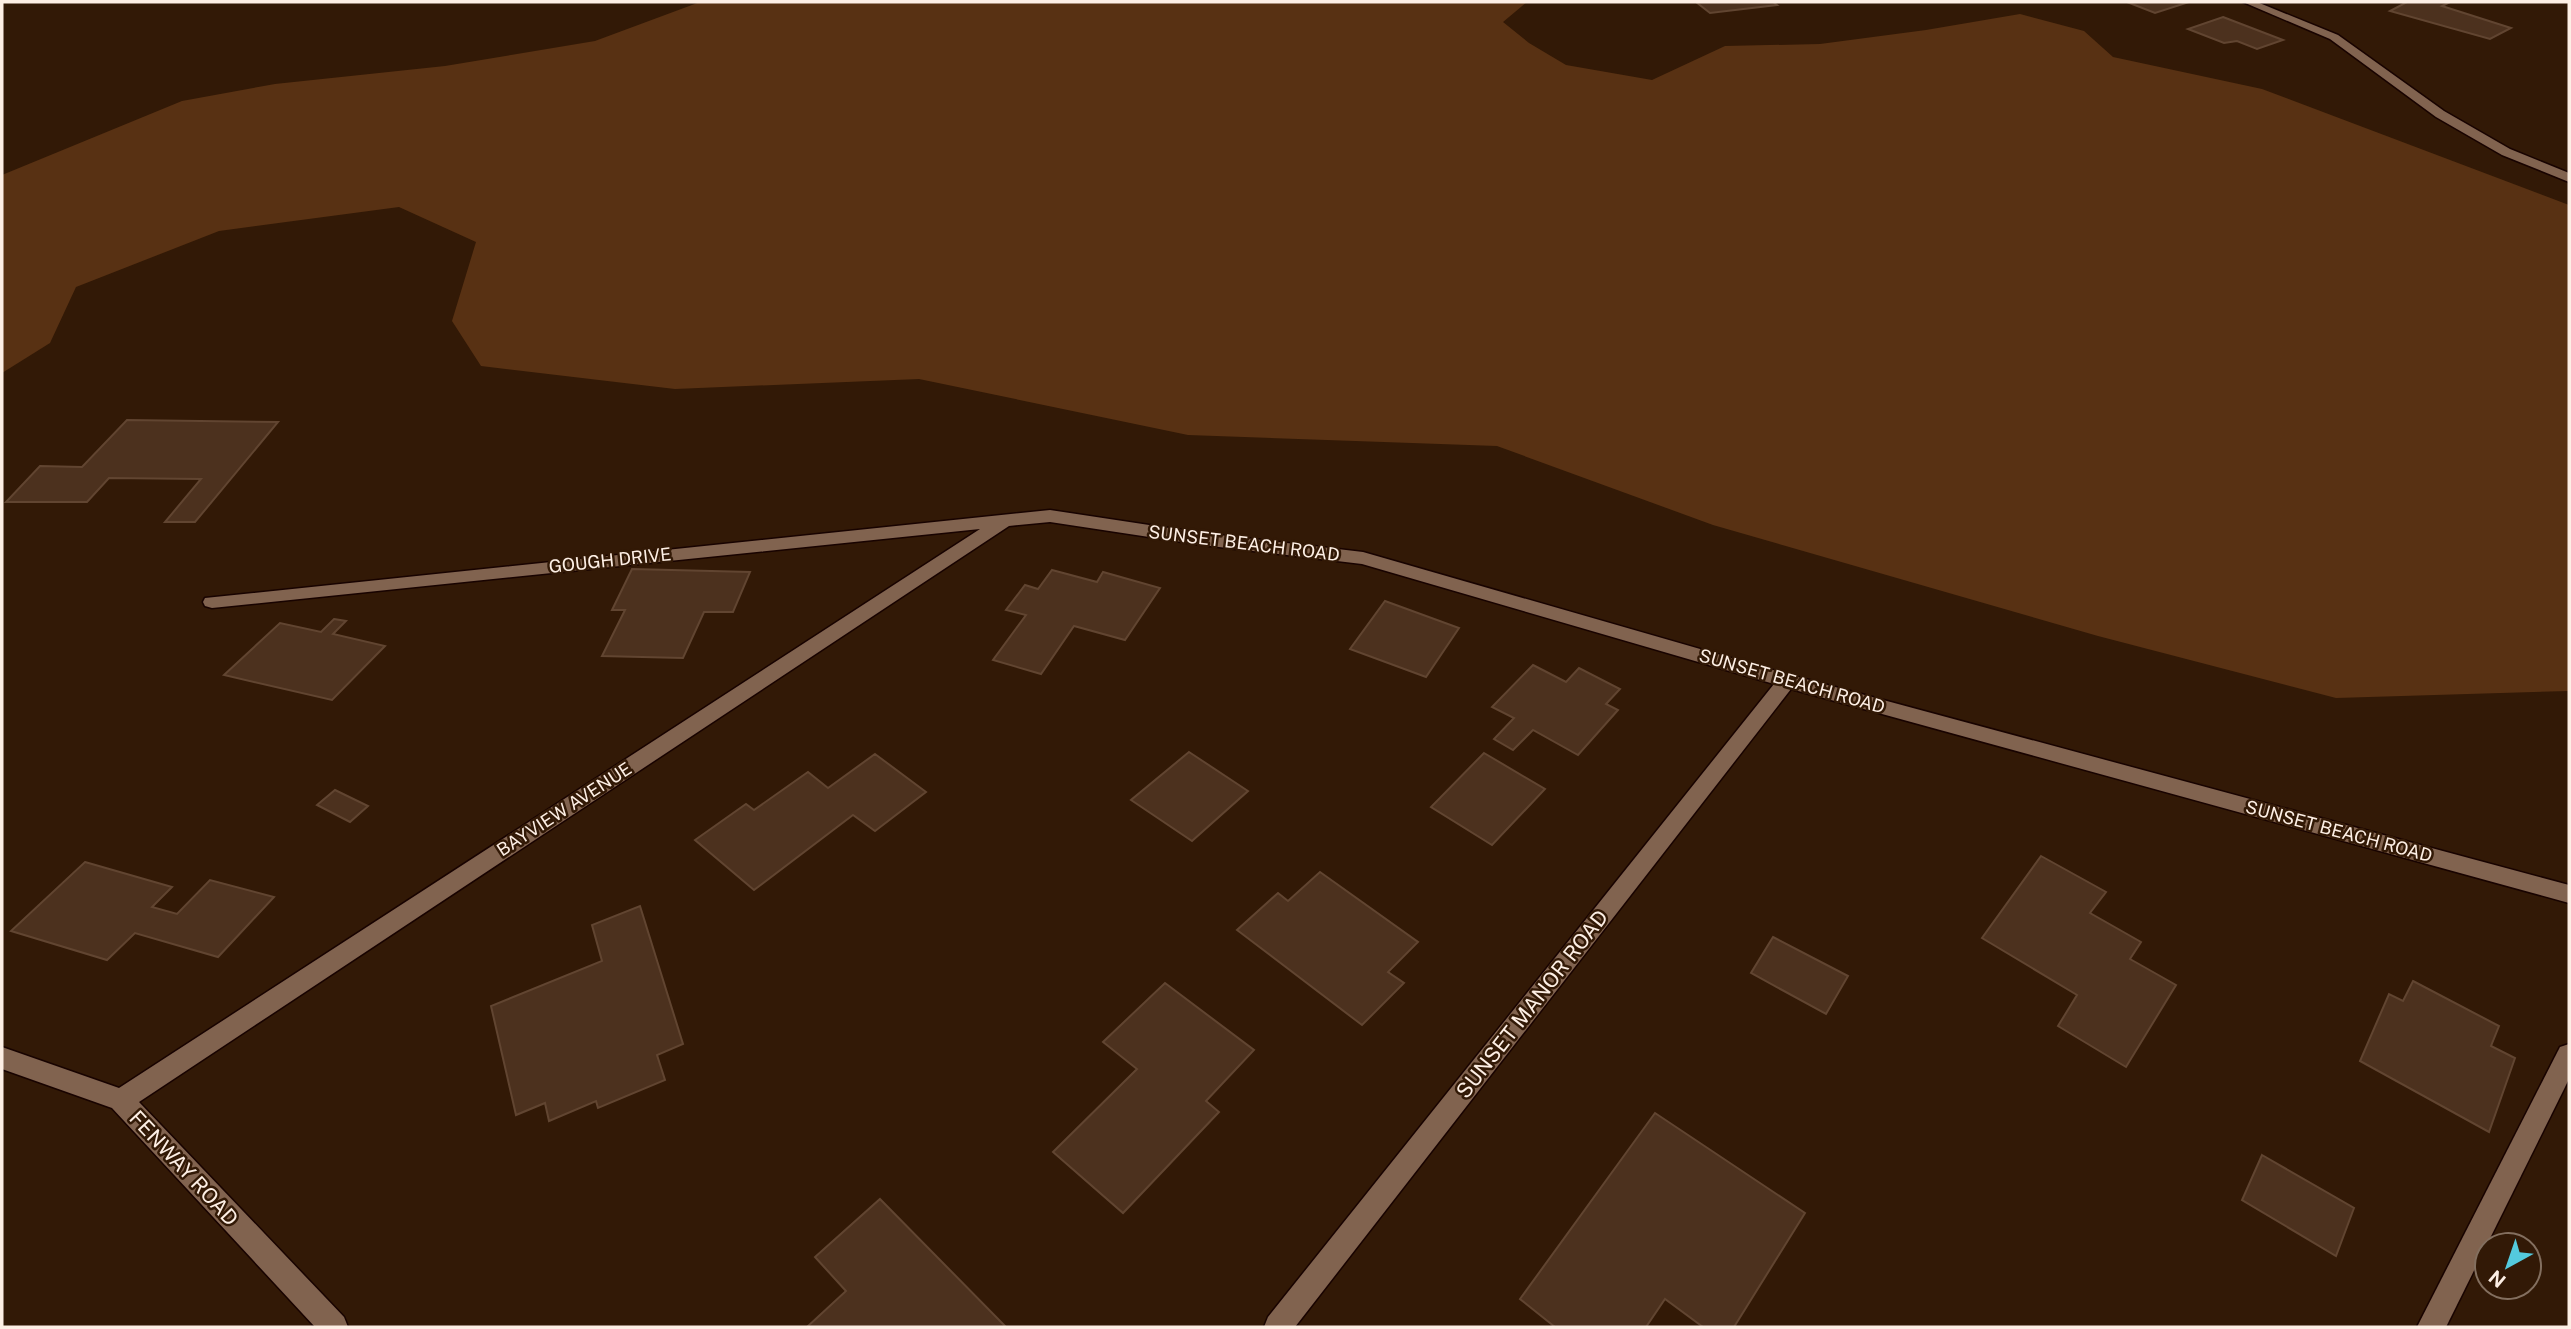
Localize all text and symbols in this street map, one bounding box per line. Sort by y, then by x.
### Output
street label: SUNSET BEACH ROAD [1147,521,1341,565]
street label: GOUGH DRIVE [548,543,672,577]
street label: SUNSET BEACH ROAD [1697,644,1887,718]
street label: BAYVIEW AVENUE [493,758,635,860]
street label: SUNSET BEACH ROAD [2243,796,2435,866]
street label: SUNSET MANOR ROAD [1451,905,1613,1103]
street label: FENWAY ROAD [124,1105,244,1231]
north arrow [2473,1231,2543,1301]
text: N [2484,1266,2510,1292]

